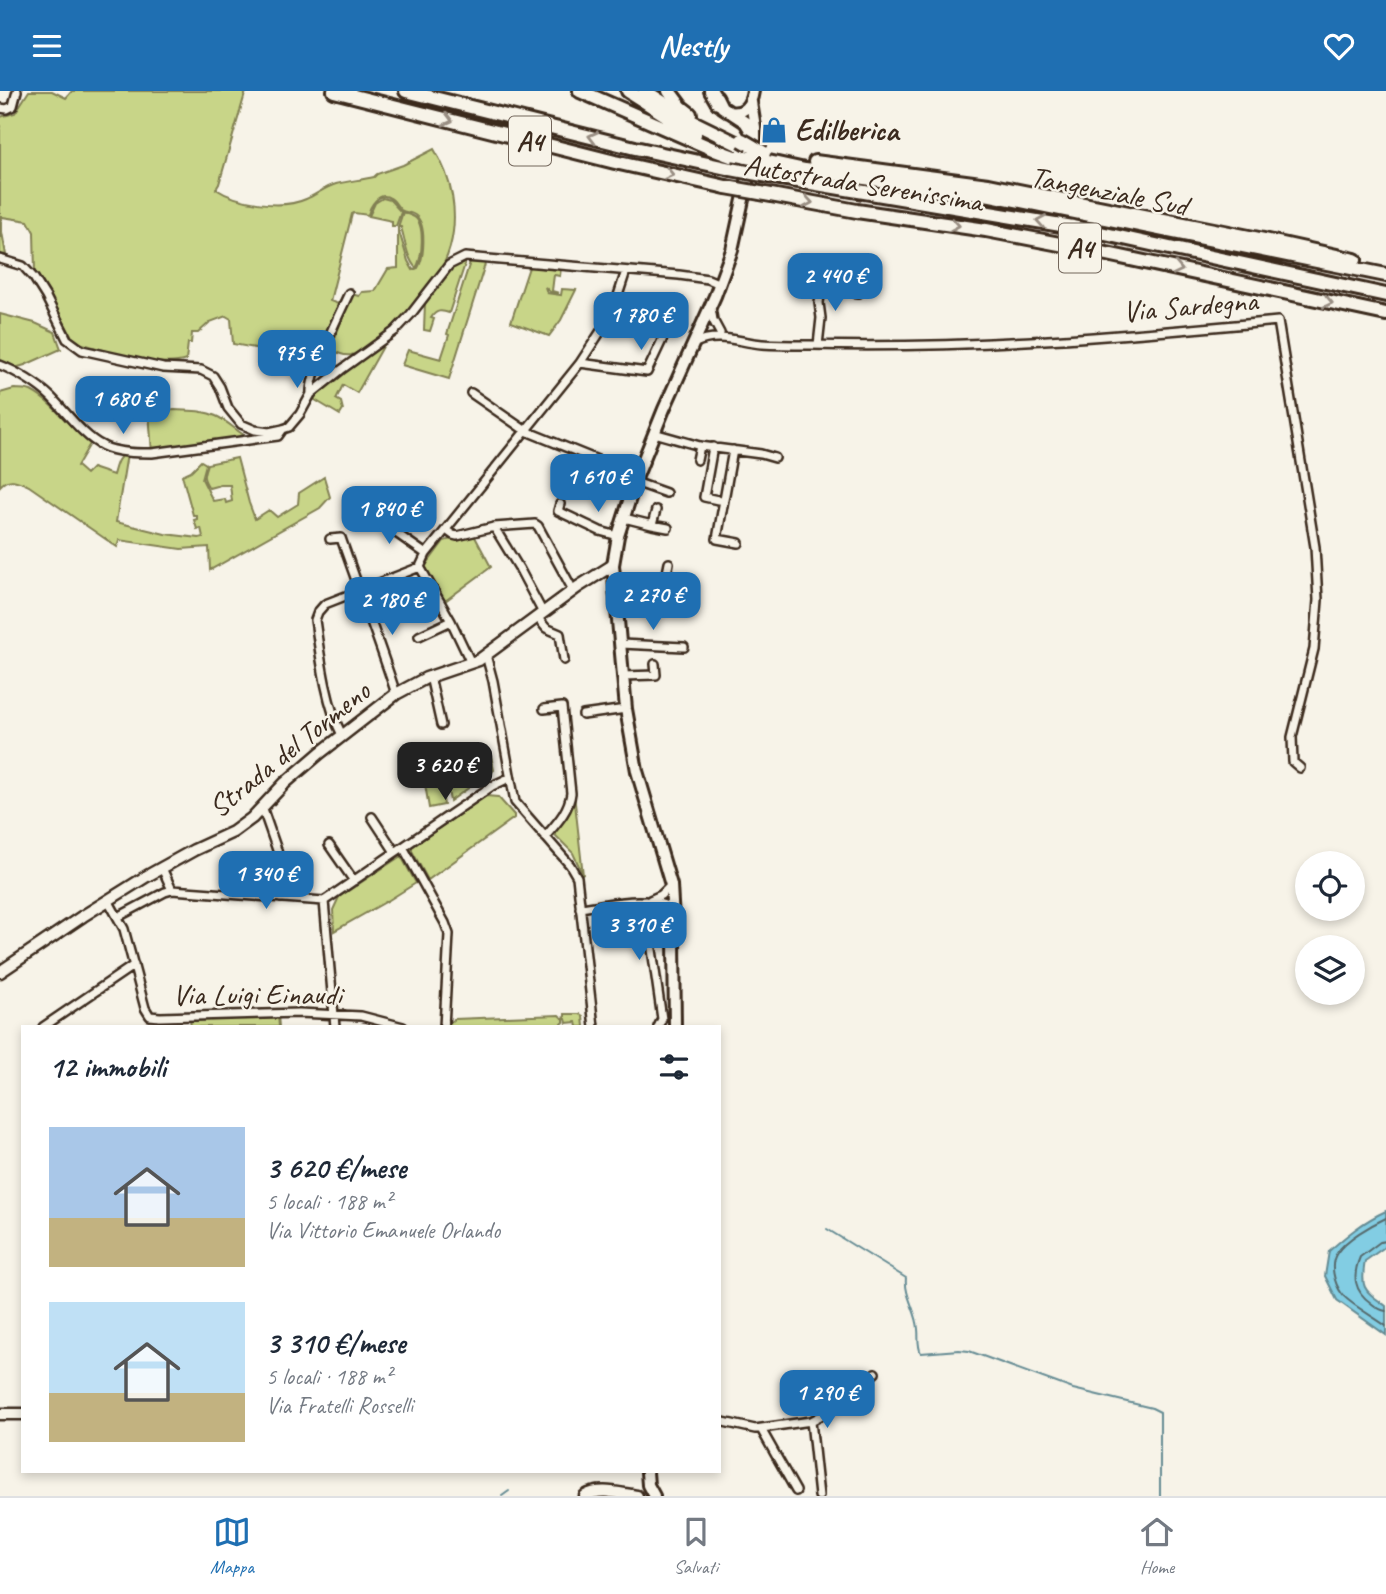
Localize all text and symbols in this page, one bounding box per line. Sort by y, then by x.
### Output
text: Nestly [658,25,728,66]
icon: menu [28,27,66,65]
icon: heart [1320,27,1358,65]
place label: Edilberica [795,111,901,149]
one-way arrow [442,112,454,126]
shop icon: Edilberica [759,115,789,145]
road number: A4 [509,117,551,165]
one-way arrow [587,131,599,146]
street label: Autostrada Serenissima [741,145,988,221]
street label: Tangenziale Sud [1027,157,1195,226]
one-way arrow [663,166,675,180]
one-way arrow [802,194,814,209]
one-way arrow [1036,215,1048,230]
one-way arrow [949,217,961,232]
road number: A4 [1059,223,1101,273]
pin: 2 440 € [770,253,900,313]
one-way arrow [1172,260,1184,275]
text: 2 440 € [804,261,866,290]
street label: Via Sardegna [1121,281,1261,331]
pin: 1 780 € [576,293,706,352]
one-way arrow [1322,293,1334,308]
text: 1 780 € [610,300,672,329]
pin: 975 € [248,331,346,390]
text: 975 € [274,338,320,367]
pin: 1 680 € [58,377,188,436]
text: 1 680 € [91,384,155,413]
pin: 1 610 € [533,455,663,514]
text: 1 610 € [566,462,630,491]
pin: 1 840 € [324,487,454,546]
text: 1 840 € [358,494,420,523]
pin: 2 270 € [588,573,718,632]
pin: 2 180 € [327,577,457,637]
text: 2 270 € [622,580,684,609]
text: 2 180 € [361,585,423,614]
street label: Strada del Tormeno [200,671,379,826]
pin: 3 620 € [380,743,510,802]
text: 3 620 € [413,750,477,779]
pin: 1 340 € [201,851,331,911]
map controls [1295,851,1365,1005]
button: locate [1295,851,1365,921]
text: 1 340 € [235,859,297,888]
pin: 3 310 € [574,903,704,962]
text: 3 310 € [608,910,670,939]
button: layers [1295,935,1365,1005]
street label: Via Luigi Einaudi [172,975,345,1013]
text: 12 immobili [49,1048,166,1086]
icon: filters [655,1048,693,1086]
text: 3 620 €/mese [266,1149,406,1187]
icon: home [105,1155,189,1239]
text: 5 locali · 188 m² [266,1187,392,1216]
text: Via Vittorio Emanuele Orlando [266,1216,500,1245]
text: 3 310 €/mese [266,1324,406,1362]
icon: home [105,1330,189,1414]
text: 5 locali · 188 m² [266,1362,392,1391]
pin: 1 290 € [762,1371,892,1430]
text: 1 290 € [796,1378,858,1407]
text: Via Fratelli Rosselli [266,1391,413,1420]
tab: Mappa [210,1513,254,1579]
tab: Salvati [674,1513,718,1579]
tab: Home [1138,1513,1176,1579]

